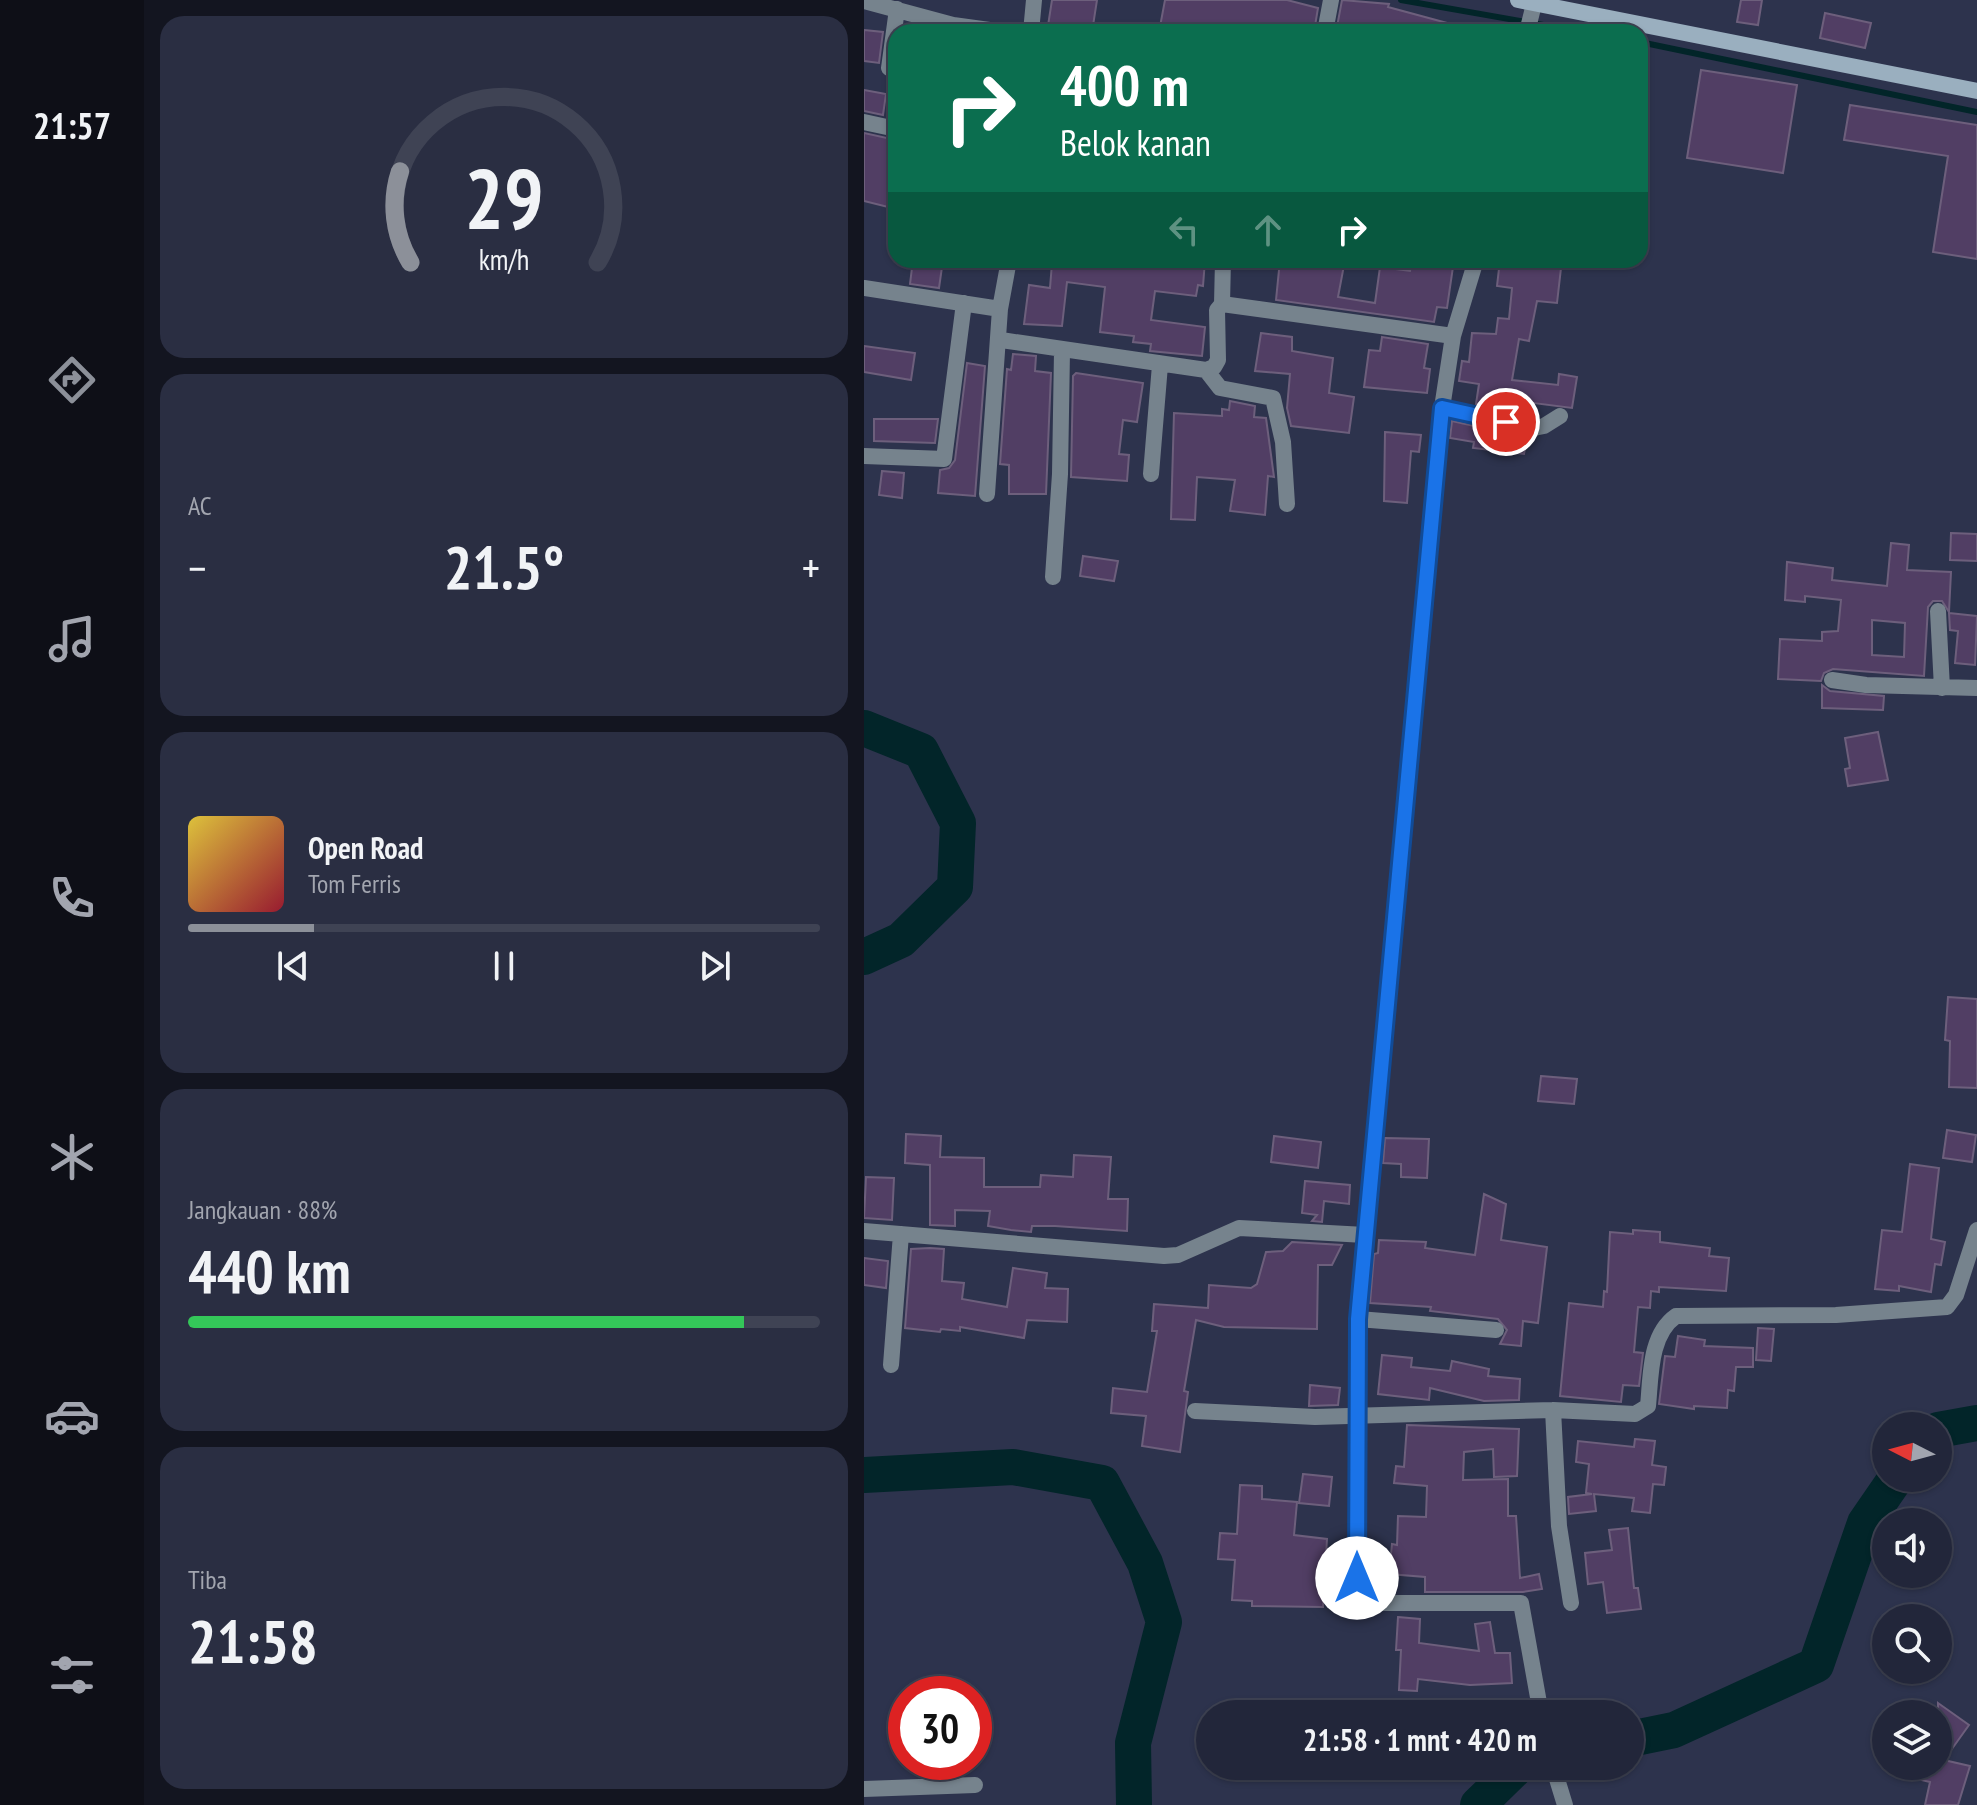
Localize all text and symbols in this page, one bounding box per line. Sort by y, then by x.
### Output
text: 400 m [1060,49,1189,121]
icon: right [928,56,1032,160]
text: 21:57 [33,102,111,149]
text: Belok kanan [1060,119,1211,166]
text: 29 [464,143,544,251]
icon: left [1162,208,1206,252]
icon: ahead [1246,208,1290,252]
icon: right [1330,208,1374,252]
text: km/h [479,241,529,278]
icon: directions [44,352,100,408]
pin [1472,388,1540,456]
icon: arrive [1484,400,1528,444]
text: AC [188,489,212,522]
text: 21.5° [444,528,564,606]
text: − [188,539,206,596]
text: + [802,539,820,596]
icon: music [44,611,100,667]
text: Open Road [308,828,423,867]
text: Tom Ferris [308,867,401,900]
icon: phone [44,870,100,926]
icon: previous [271,944,315,988]
icon: pause [482,944,526,988]
icon: next [693,944,737,988]
icon: climate [44,1129,100,1185]
text: Jangkauan · 88% [188,1193,337,1226]
text: 440 km [188,1232,351,1310]
icon: car [44,1388,100,1444]
north arrow [1872,1412,1952,1492]
map controls [1872,1412,1952,1780]
button: sound [1872,1508,1952,1588]
position arrow [1315,1536,1399,1620]
text: Tiba [188,1563,227,1596]
text: 21:58 [188,1602,318,1680]
button: search [1872,1604,1952,1684]
icon: filters [44,1647,100,1703]
speed limit sign: 30 [888,1676,992,1780]
button: layers [1872,1700,1952,1780]
text: 21:58 · 1 mnt · 420 m [1303,1720,1537,1759]

